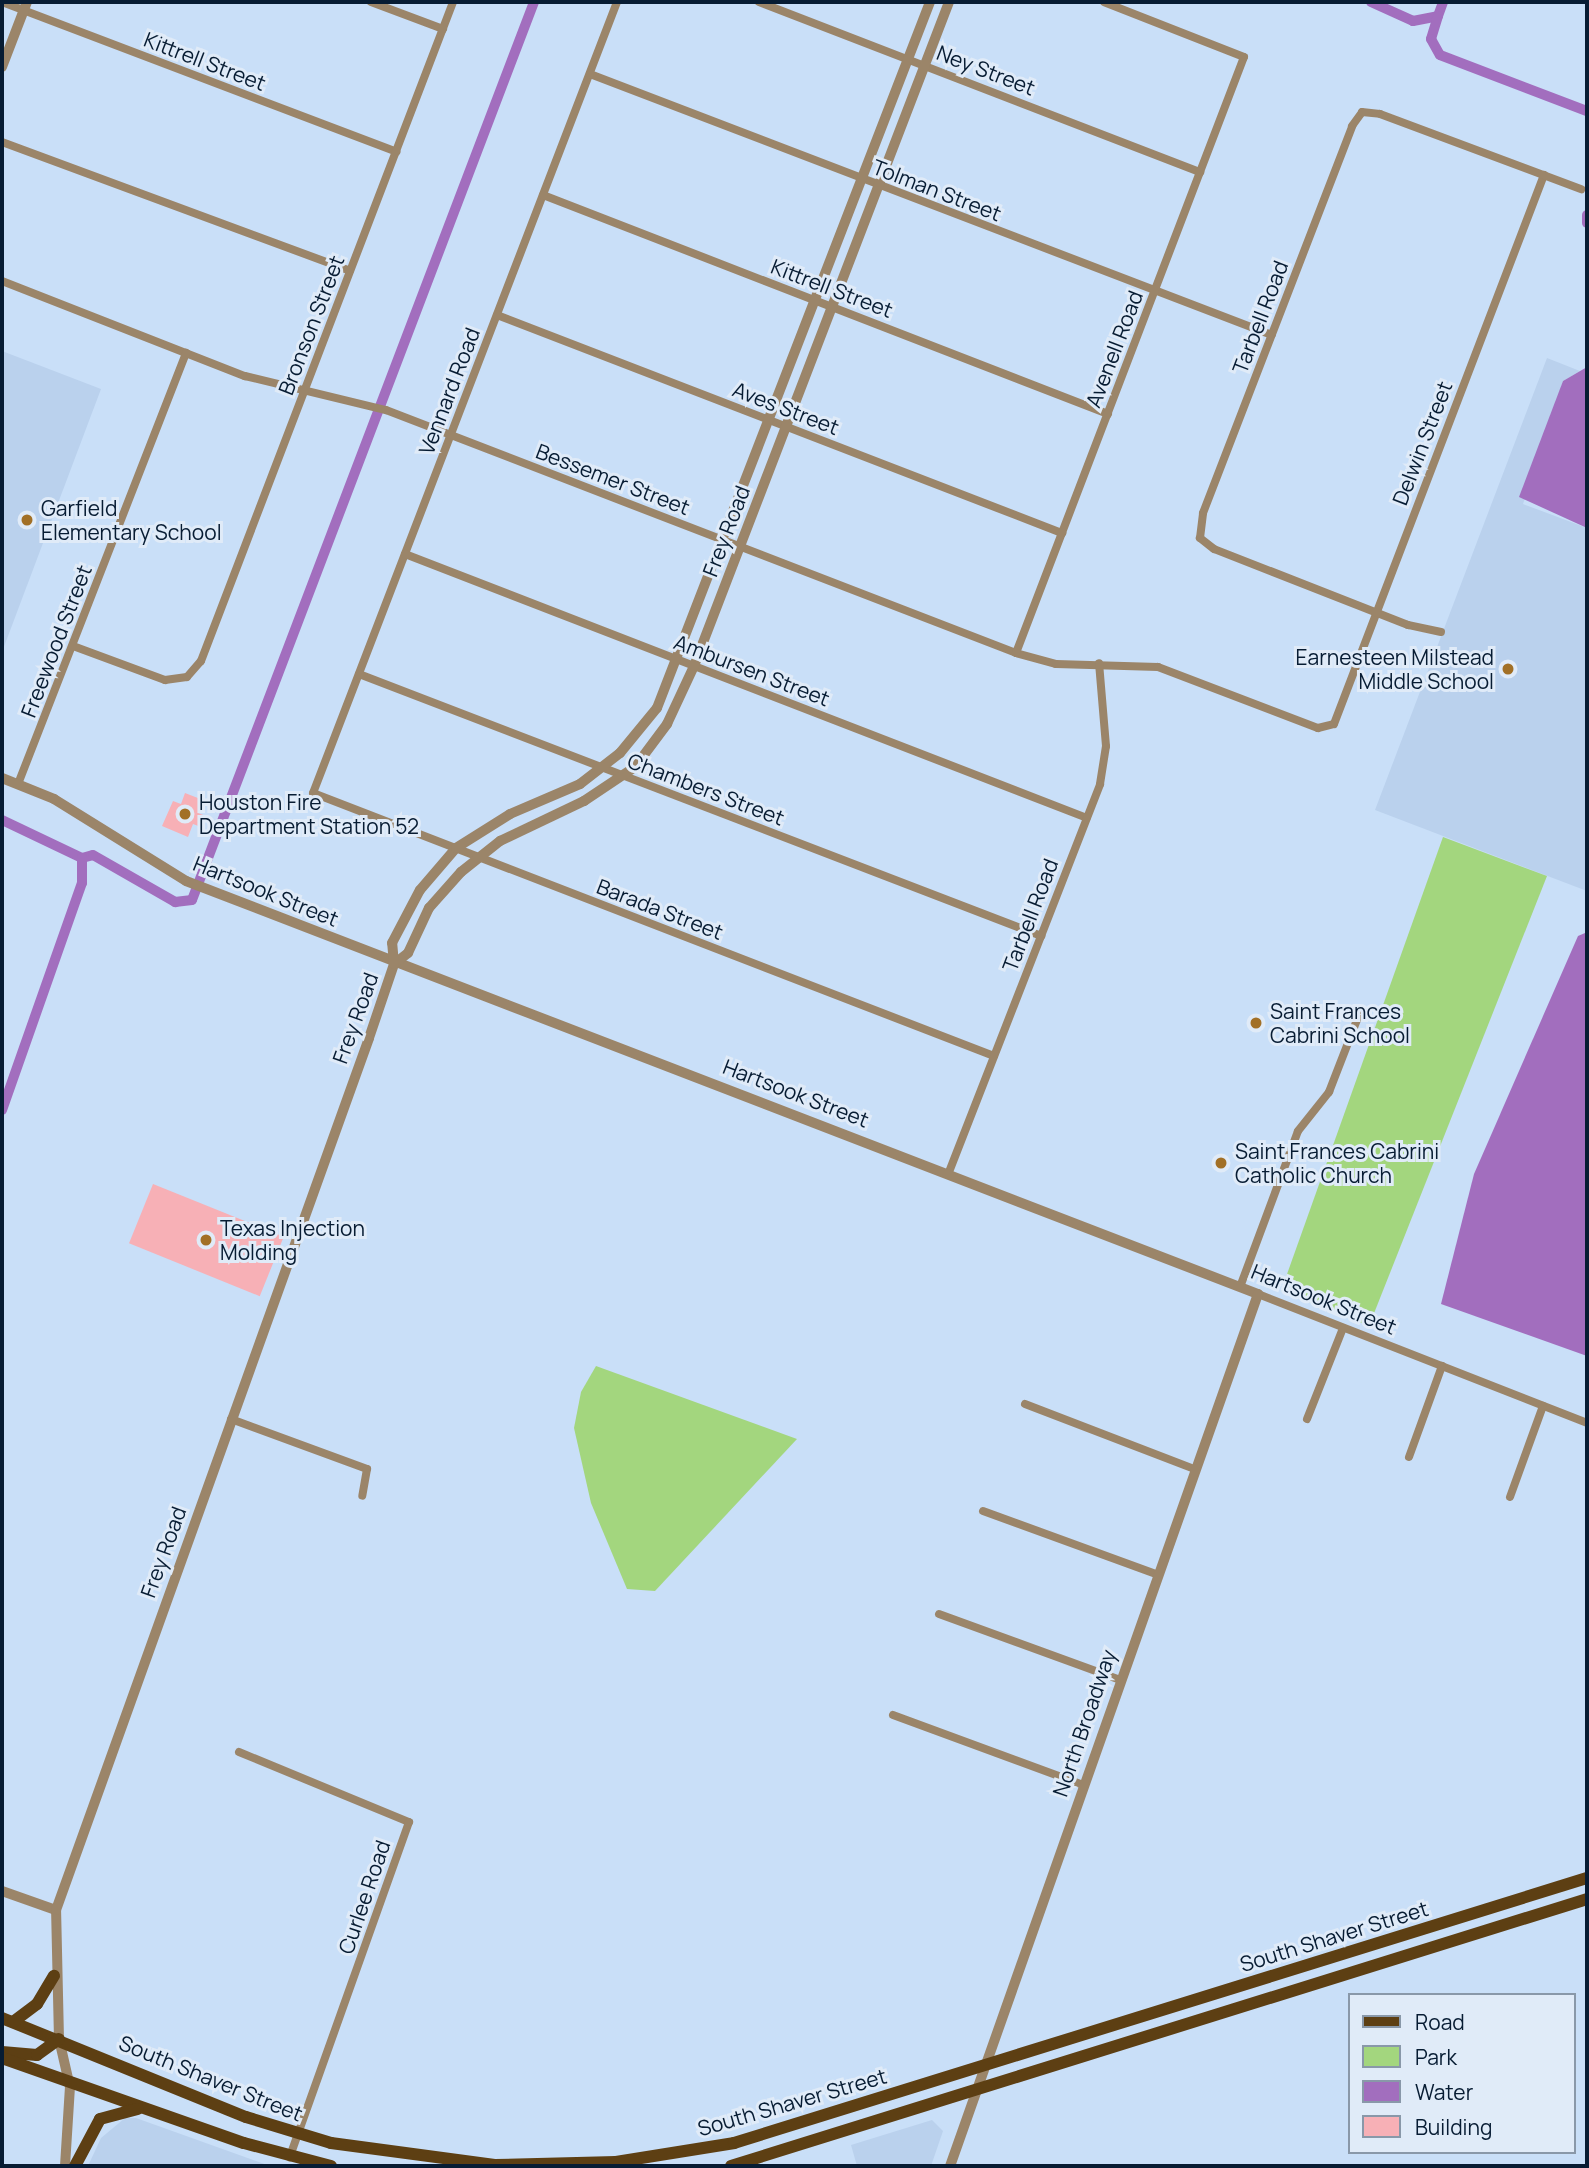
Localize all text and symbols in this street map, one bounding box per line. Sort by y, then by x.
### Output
street label: Kittrell Street [141,26,269,96]
street label: Ney Street [933,40,1039,100]
street label: Tolman Street [869,154,1005,226]
street label: Bronson Street [273,252,349,398]
street label: Kittrell Street [768,253,896,323]
street label: Tarbell Road [1227,257,1293,377]
street label: Avenell Road [1080,287,1148,411]
street label: Vennard Road [413,324,485,458]
street label: Aves Street [729,376,843,440]
street label: Delwin Street [1387,377,1457,509]
street label: Bessemer Street [533,438,693,520]
street label: Frey Road [697,482,755,580]
place label: Garfield Elementary School [41,495,222,545]
marker: Garfield Elementary School [19,512,35,528]
street label: Freewood Street [15,561,97,721]
street label: Ambursen Street [671,629,833,711]
place label: Earnesteen Milstead Middle School [1296,644,1494,694]
marker: Earnesteen Milstead Middle School [1500,661,1516,677]
street label: Chambers Street [624,748,788,830]
place label: Houston Fire Department Station 52 [199,789,419,839]
marker: Houston Fire Department Station 52 [177,806,193,822]
street label: Hartsook Street [190,850,342,932]
street label: Tarbell Road [997,855,1063,975]
street label: Barada Street [593,873,727,945]
street label: Frey Road [327,969,383,1067]
place label: Saint Frances Cabrini School [1270,998,1410,1048]
marker: Saint Frances Cabrini School [1248,1015,1264,1031]
street label: Hartsook Street [720,1054,872,1132]
place label: Saint Frances Cabrini Catholic Church [1235,1138,1439,1188]
marker: Saint Frances Cabrini Catholic Church [1213,1155,1229,1171]
place label: Texas Injection Molding [220,1215,365,1265]
marker: Texas Injection Molding [198,1232,214,1248]
street label: Hartsook Street [1248,1258,1400,1340]
street label: Frey Road [135,1503,191,1601]
street label: North Broadway [1047,1646,1121,1800]
street label: Curlee Road [333,1837,395,1957]
street label: South Shaver Street [1237,1895,1431,1977]
legend [1348,1993,1575,2154]
text: Road [1415,2008,1465,2036]
street label: South Shaver Street [116,2030,306,2126]
text: Park [1415,2043,1457,2071]
street label: South Shaver Street [695,2063,889,2141]
text: Water [1415,2078,1473,2106]
text: Building [1415,2113,1492,2141]

